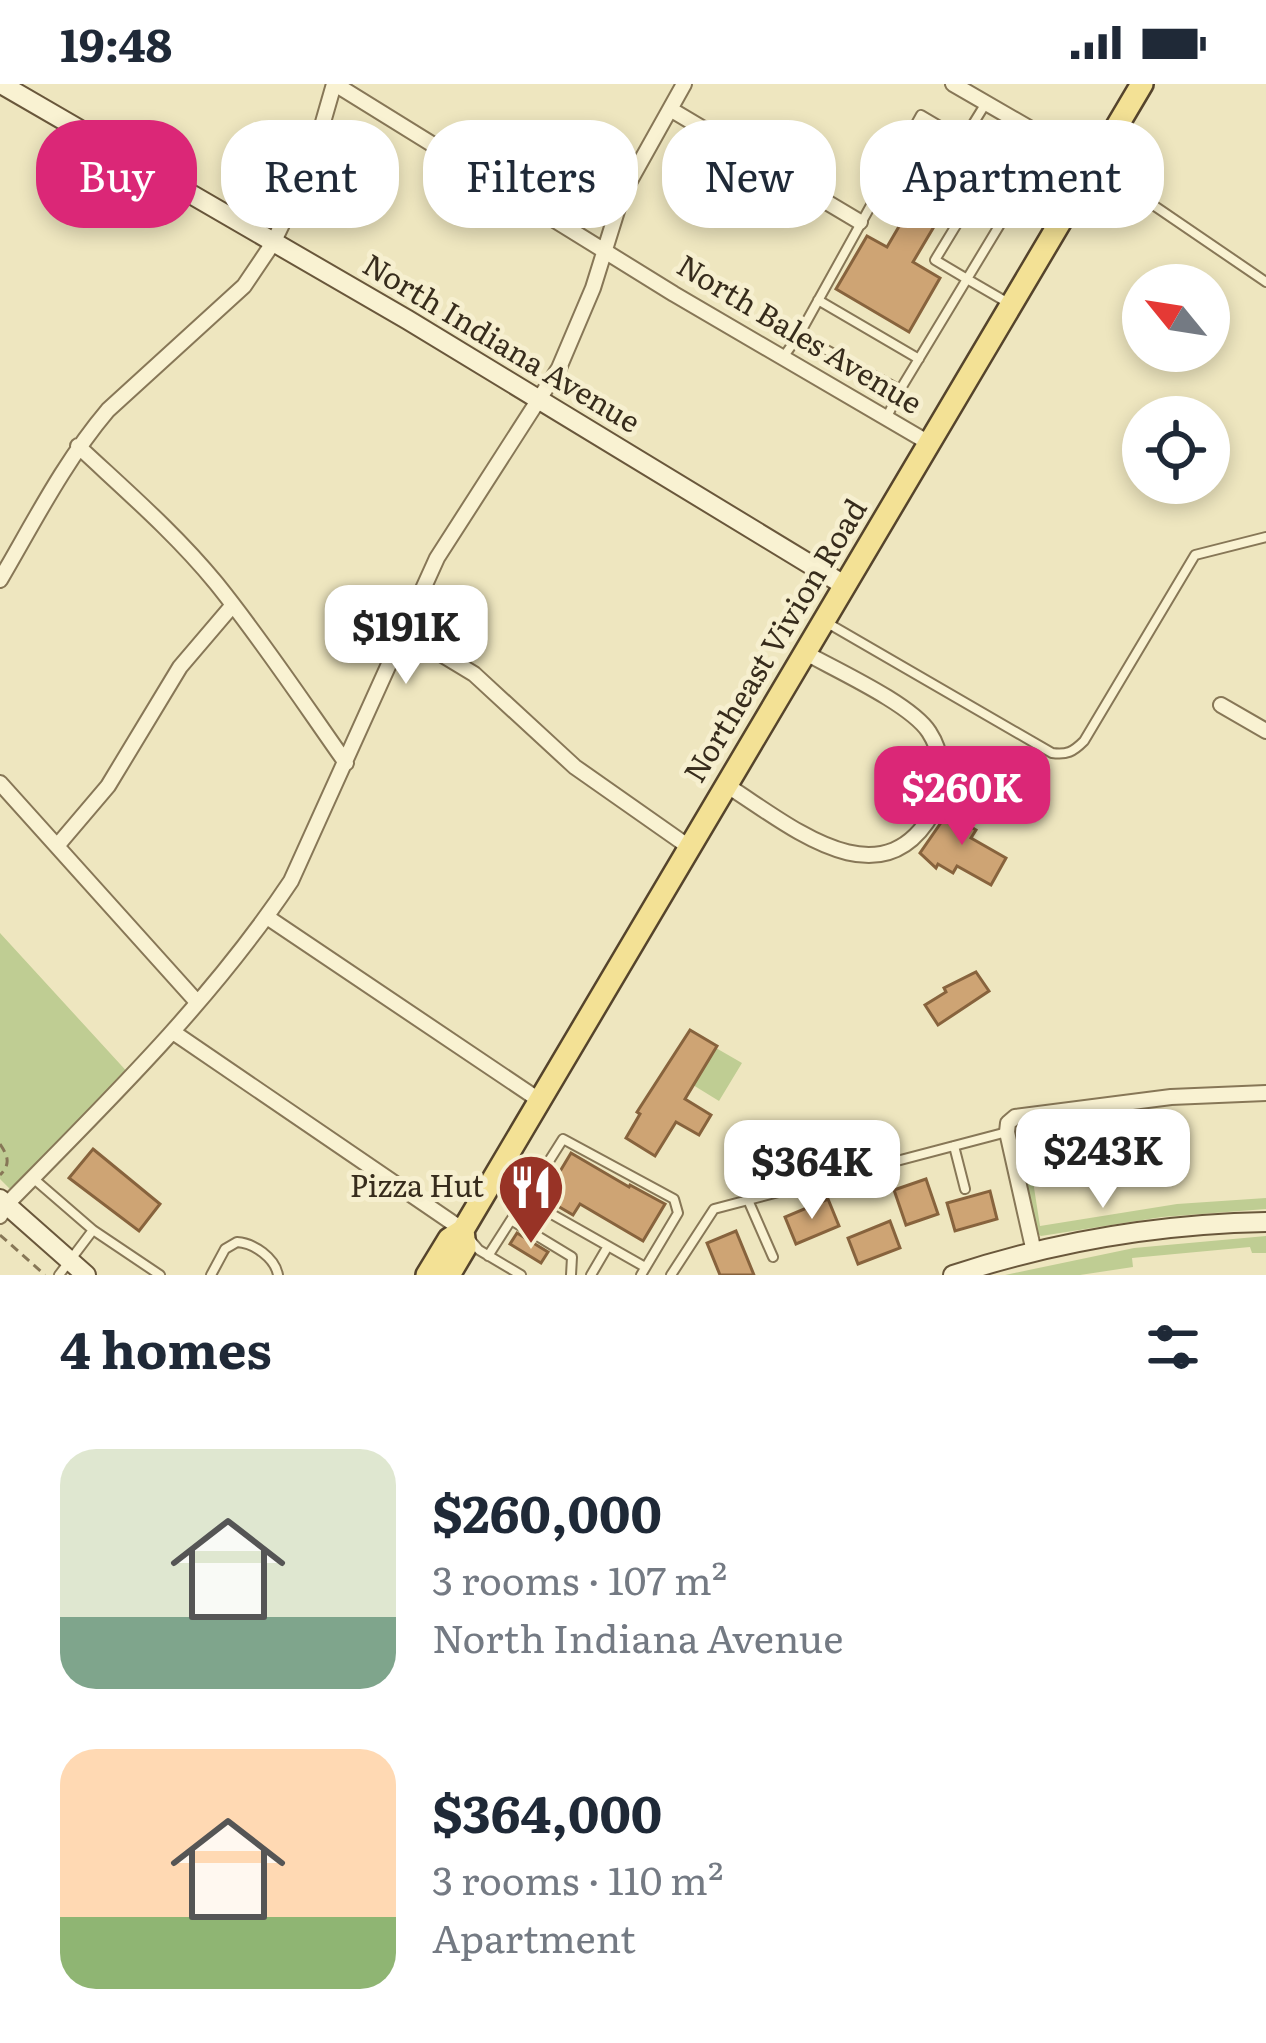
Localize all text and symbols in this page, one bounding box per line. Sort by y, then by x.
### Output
text: 19:48 [60,9,172,76]
chip: Buy [36,120,197,228]
chip: Rent [221,120,399,228]
chip: Filters [423,120,638,228]
chip: New [662,120,836,228]
chip: Apartment [860,120,1164,228]
street label: North Indiana Avenue [356,241,650,442]
street label: North Bales Avenue [670,242,931,423]
north arrow [1122,264,1230,372]
map controls [1122,264,1230,504]
button: locate [1122,396,1230,504]
street label: Northeast Vivion Road [671,489,876,790]
pin: $191K [322,585,490,687]
text: $191K [352,595,460,653]
pin: $260K [878,746,1046,848]
text: $260K [901,756,1023,814]
pin: $243K [1019,1109,1187,1211]
text: $243K [1043,1119,1163,1177]
pin: $364K [728,1120,896,1222]
text: $364K [751,1130,873,1188]
restaurant icon: Pizza Hut [496,1152,566,1246]
place label: Pizza Hut [350,1162,484,1206]
text: 4 homes [60,1309,272,1385]
icon: filters [1140,1314,1206,1380]
text: $260,000 [432,1473,662,1549]
icon: home [156,1497,300,1641]
text: 3 rooms · 107 m² [432,1549,727,1607]
text: North Indiana Avenue [432,1607,844,1665]
text: $364,000 [432,1773,662,1849]
icon: home [156,1797,300,1941]
text: 3 rooms · 110 m² [432,1849,723,1907]
text: Apartment [432,1907,636,1965]

